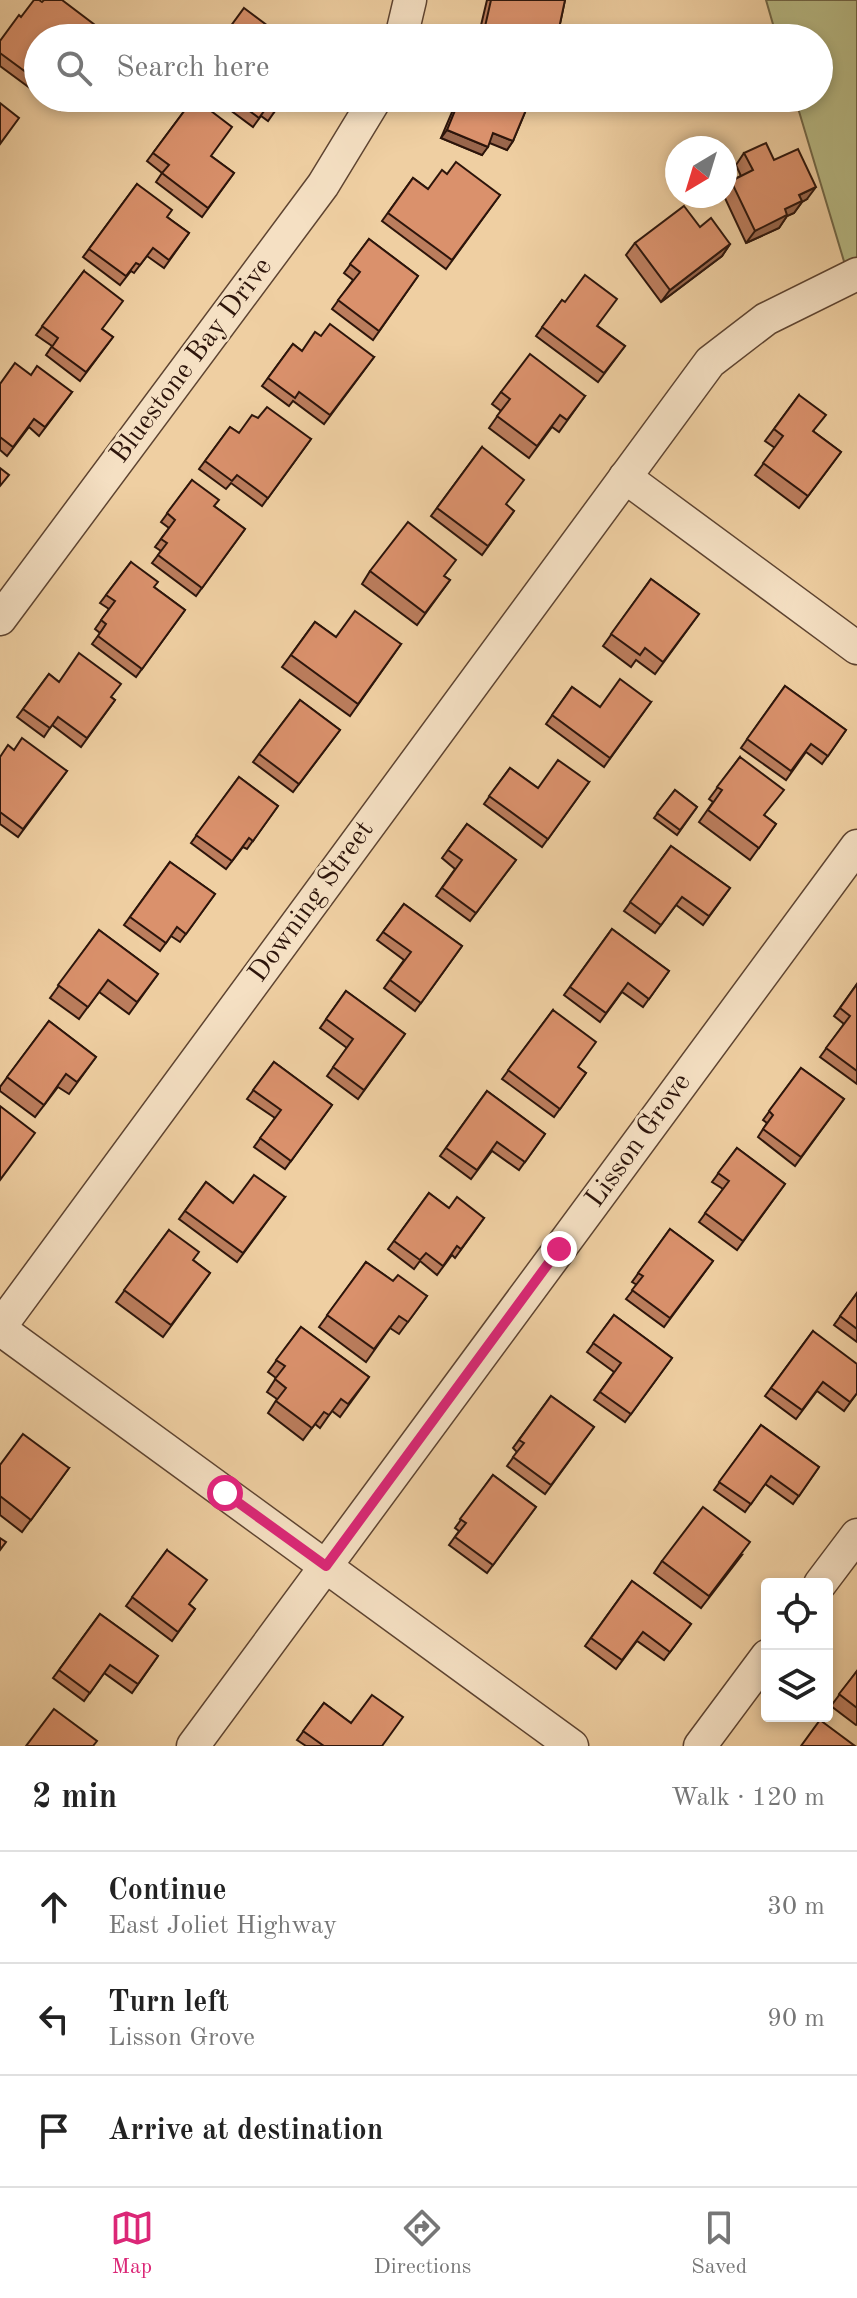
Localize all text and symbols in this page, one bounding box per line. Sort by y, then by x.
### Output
search box [24,24,833,112]
icon: search [52,46,96,90]
text: Search here [116,53,270,83]
north arrow [665,136,737,208]
street label: Bluestone Bay Drive [106,253,278,469]
street label: Downing Street [244,816,380,988]
street label: Lisson Grove [581,1069,697,1213]
route end [541,1231,577,1267]
route start [207,1475,243,1511]
map controls [761,1578,833,1722]
button: locate [761,1578,833,1650]
button: layers [761,1650,833,1722]
text: 2 min [32,1781,117,1815]
text: Walk · 120 m [671,1785,825,1811]
text: Continue [108,1876,227,1906]
icon: ahead [32,1885,76,1929]
text: 30 m [767,1894,825,1920]
text: East Joliet Highway [108,1913,337,1939]
text: Turn left [108,1988,229,2018]
icon: left [32,1997,76,2041]
text: 90 m [767,2006,825,2032]
text: Lisson Grove [108,2025,255,2051]
icon: arrive [32,2109,76,2153]
text: Arrive at destination [108,2116,383,2146]
tab: Map [110,2206,154,2281]
tab: Directions [374,2206,471,2281]
tab: Saved [691,2206,747,2281]

